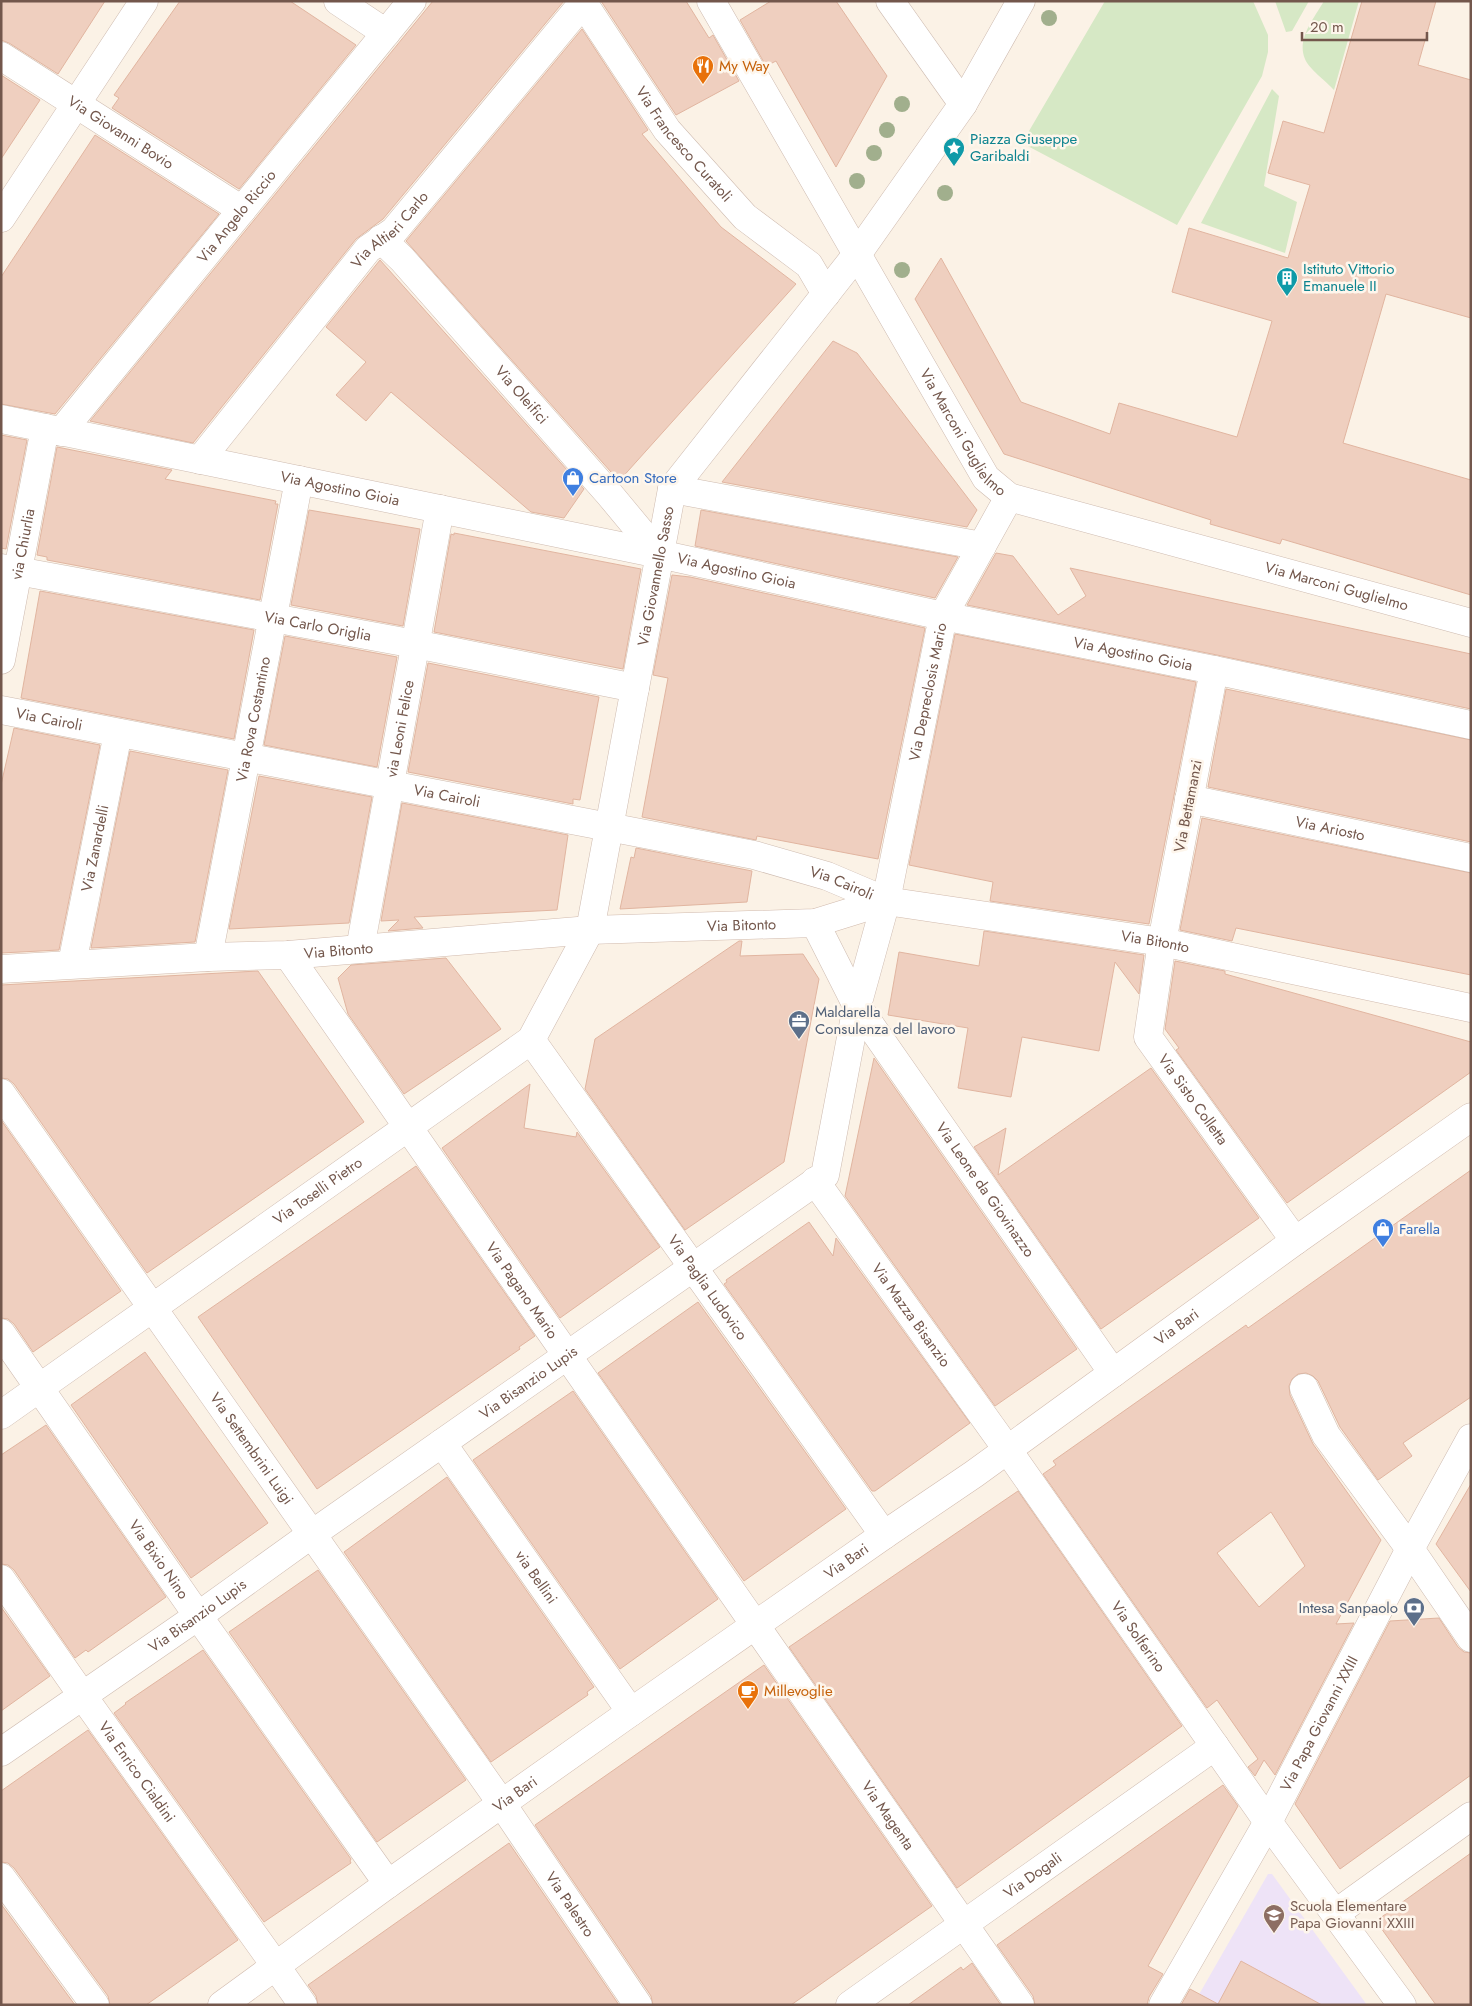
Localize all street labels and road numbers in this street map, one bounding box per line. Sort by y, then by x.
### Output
street label: Via Francesco Curatoli [630,82,737,207]
street label: Via Giovanni Bovio [63,90,178,175]
street label: Via Angelo Riccio [192,165,281,268]
street label: Via Altieri Carlo [346,186,434,273]
street label: Via Oleifici [490,361,554,429]
street label: Via Marconi Guglielmo [914,365,1011,501]
street label: Via Agostino Gioia [278,466,402,512]
street label: Via Giovannello Sasso [632,504,680,648]
street label: via Chiurlia [5,507,40,581]
street label: Via Agostino Gioia [675,547,798,595]
street label: Via Marconi Guglielmo [1262,556,1411,616]
street label: Via Carlo Origlia [262,606,373,647]
street label: Via Depreclosis Mario [903,621,952,763]
street label: Via Agostino Gioia [1071,631,1194,676]
street label: Via Rova Costantino [231,655,276,784]
street label: via Leoni Felice [380,678,420,779]
street label: Via Cairoli [14,702,84,736]
street label: Via Bettamanzi [1168,758,1208,854]
street label: Via Cairoli [412,779,482,813]
street label: Via Zanardelli [76,803,114,894]
street label: Via Ariosto [1293,810,1367,846]
street label: Via Cairoli [807,861,877,906]
street label: Via Bitonto [707,913,777,937]
street label: Via Bitonto [1119,925,1191,959]
street label: Via Bitonto [303,937,374,965]
street label: Via Sisto Colletta [1153,1049,1233,1150]
street label: Via Leone da Giovinazzo [930,1118,1040,1262]
street label: Via Toselli Pietro [269,1152,367,1230]
street label: Via Paglia Ludovico [662,1230,753,1345]
street label: Via Pagano Mario [480,1238,563,1343]
street label: Via Mazza Bisanzio [866,1259,956,1372]
street label: Via Bari [1150,1303,1203,1351]
street label: Via Bisanzio Lupis [475,1340,582,1425]
street label: Via Settembrini Luigi [204,1388,299,1509]
street label: Via Bixio Nino [123,1515,194,1604]
street label: Via Bari [820,1538,873,1585]
street label: via Bellini [510,1546,563,1608]
street label: Via Bisanzio Lupis [144,1574,251,1658]
street label: Via Solferino [1106,1596,1171,1677]
street label: Via Papa Giovanni XXIII [1275,1652,1364,1795]
street label: Via Enrico Cialdini [93,1717,181,1827]
street label: Via Bari [488,1771,542,1818]
street label: Via Magenta [856,1776,920,1855]
street label: Via Dogali [999,1847,1066,1904]
street label: Via Palestro [540,1867,600,1941]

